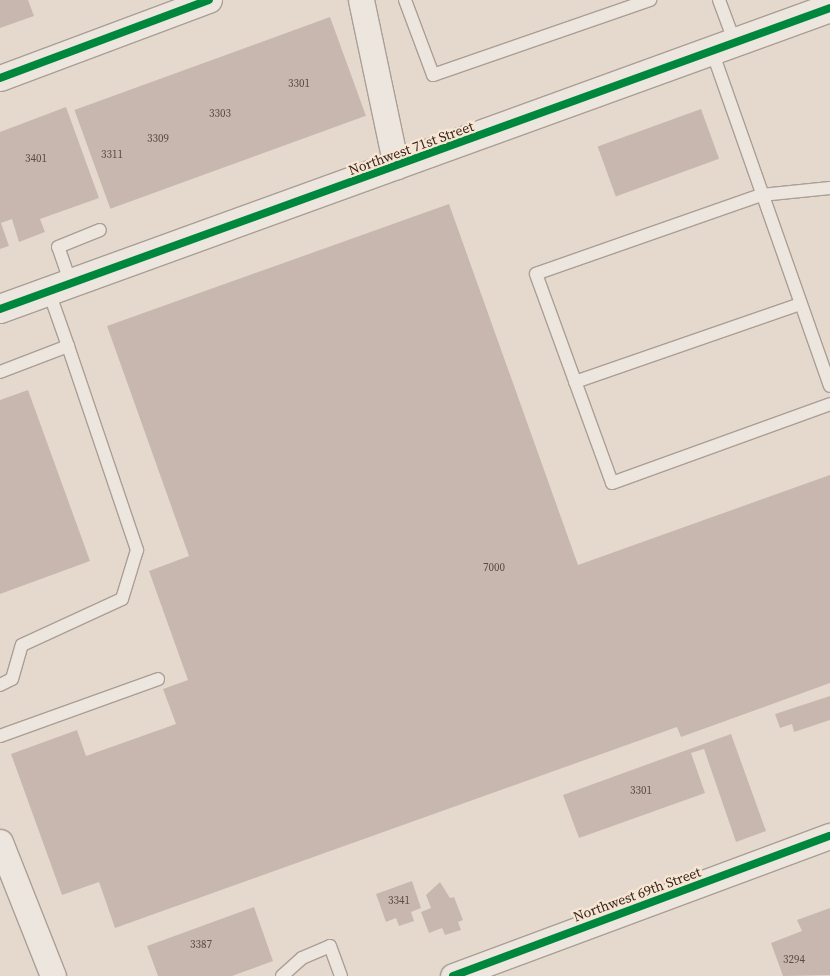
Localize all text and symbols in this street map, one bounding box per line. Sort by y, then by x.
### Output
house number: 3301 [288,77,310,91]
house number: 3303 [209,107,231,121]
street label: Northwest 71st Street [346,118,476,178]
house number: 3309 [147,132,169,146]
house number: 3311 [101,148,123,162]
house number: 3401 [25,152,47,166]
house number: 7000 [483,561,505,575]
house number: 3301 [630,784,652,798]
street label: Northwest 69th Street [571,863,703,925]
house number: 3341 [388,894,410,908]
house number: 3387 [190,938,212,952]
house number: 3294 [783,953,805,967]

